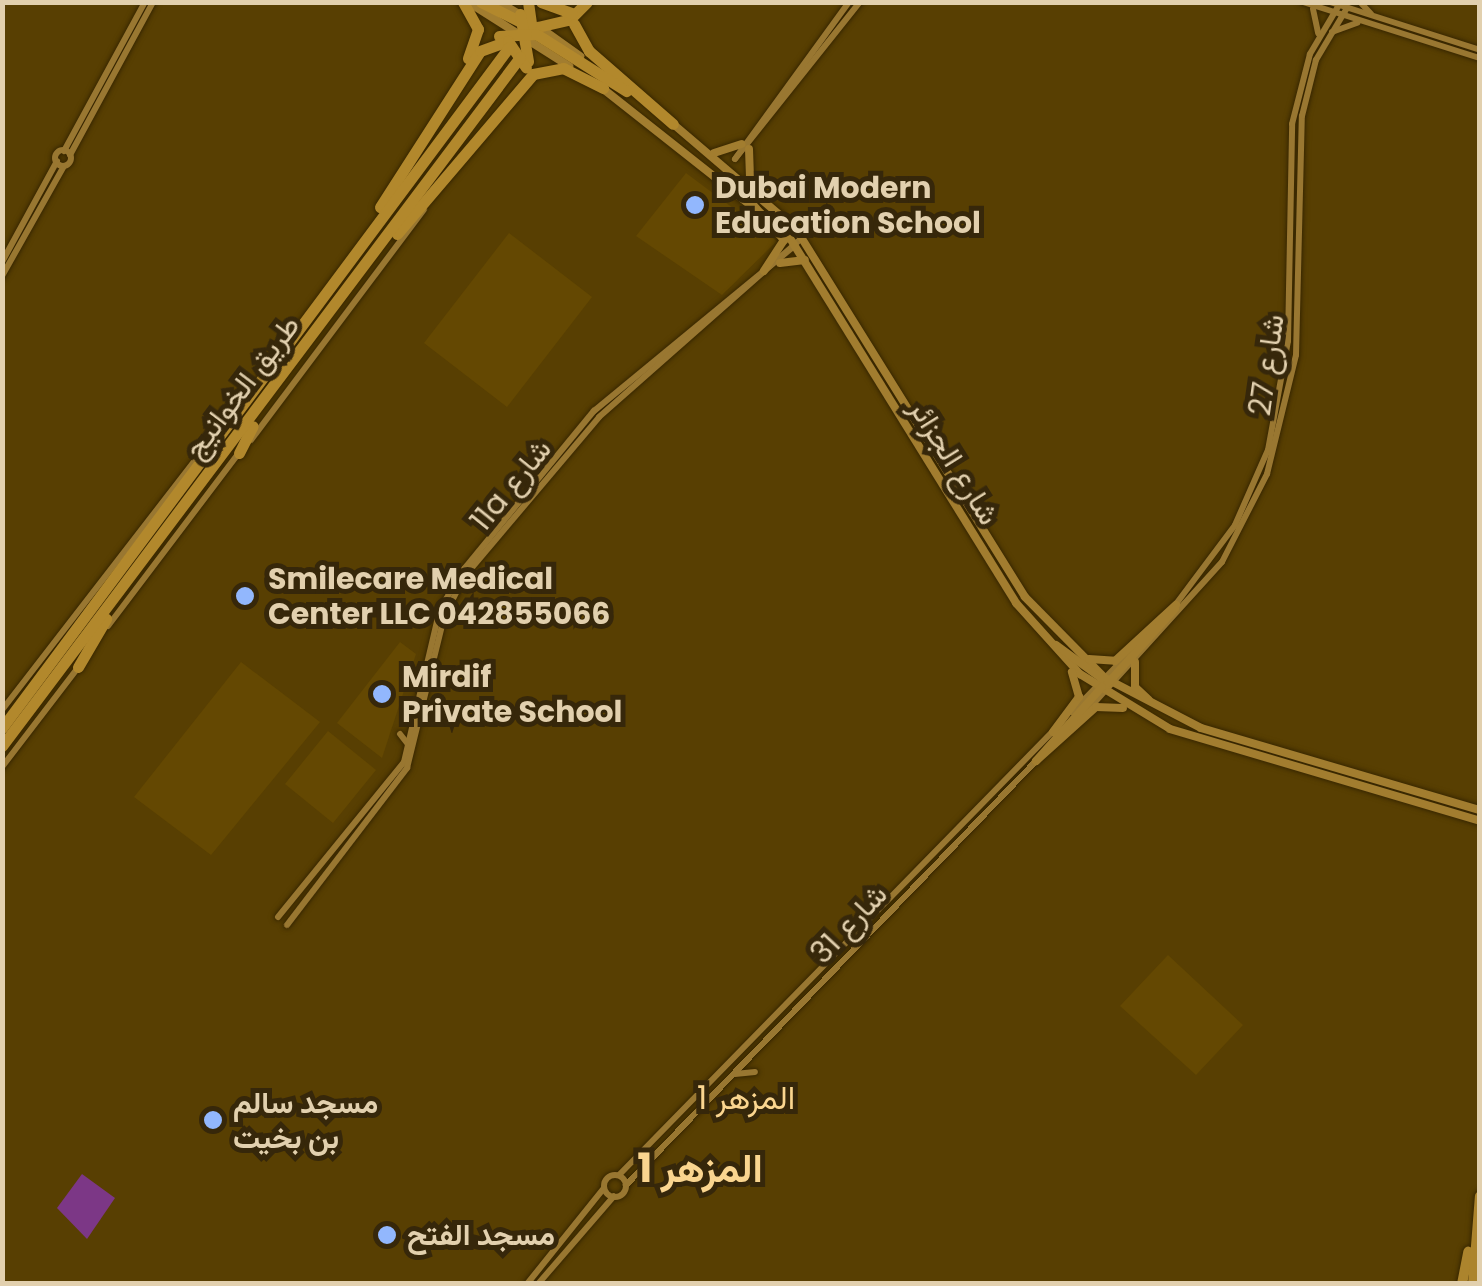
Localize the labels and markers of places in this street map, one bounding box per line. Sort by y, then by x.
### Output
place label: Dubai Modern Education School [715,170,981,240]
marker: Dubai Modern Education School [684,194,706,216]
place label: Smilecare Medical Center LLC 042855066 [268,561,610,632]
marker: Smilecare Medical Center LLC 042855066 [232,583,258,609]
place label: Mirdif Private School [402,659,622,730]
marker: Mirdif Private School [371,683,393,705]
place label: مسجد سالم بن بخيت [233,1085,378,1156]
marker: مسجد سالم بن بخيت [202,1109,224,1131]
place label: مسجد الفتح [407,1217,555,1253]
marker: مسجد الفتح [376,1224,398,1246]

